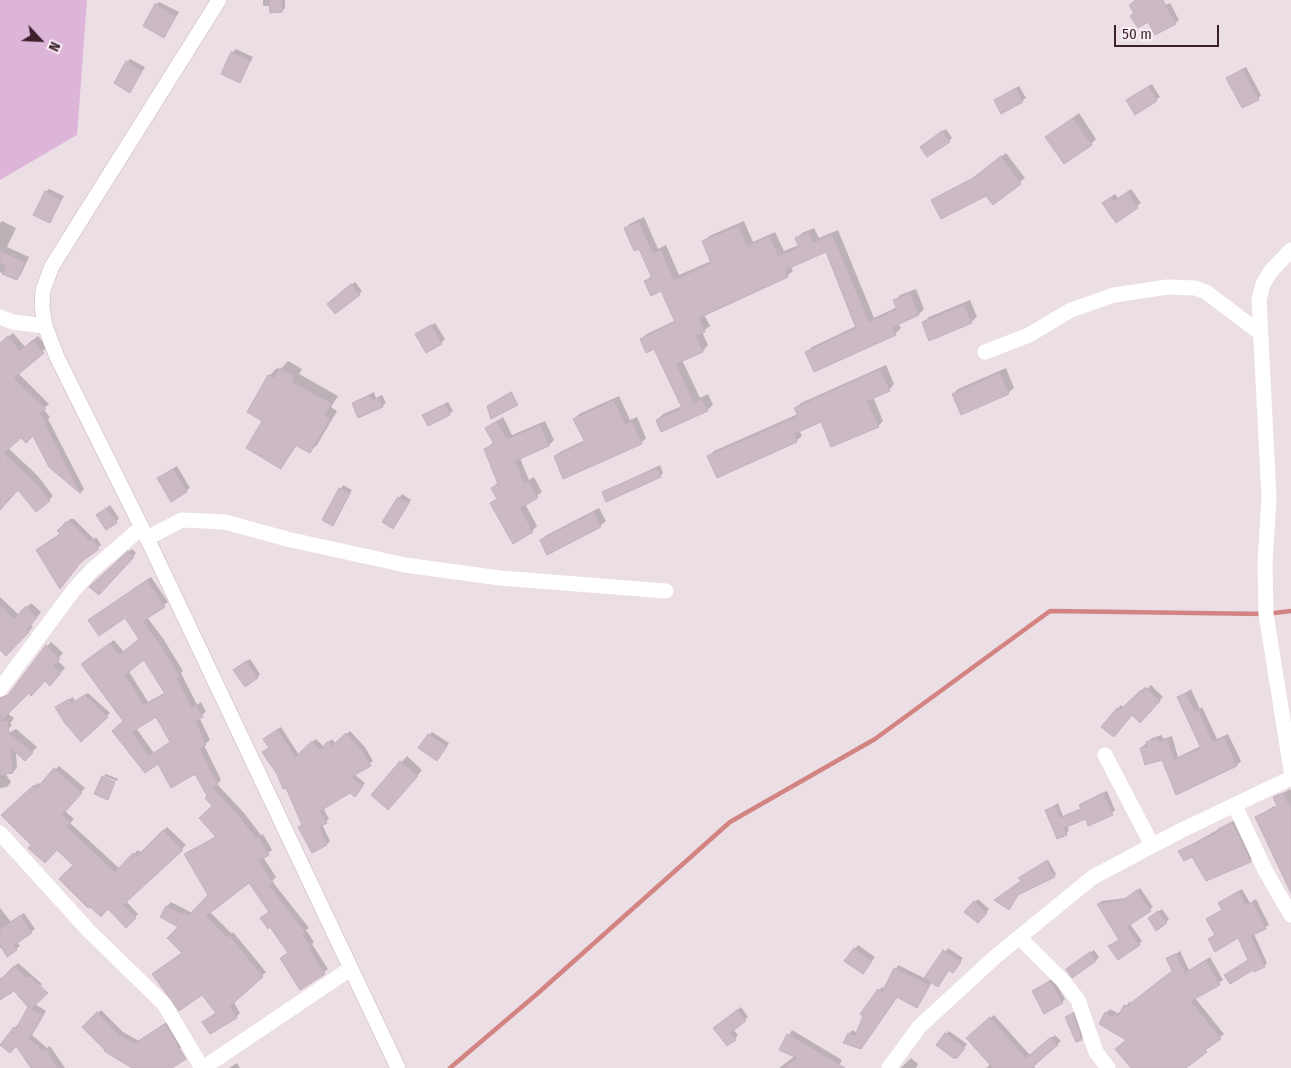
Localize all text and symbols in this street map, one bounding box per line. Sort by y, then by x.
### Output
north arrow [15,15,65,65]
scale bar [1116,15,1221,47]
text: 50 m [1122,25,1152,43]
text: N [45,39,64,54]

